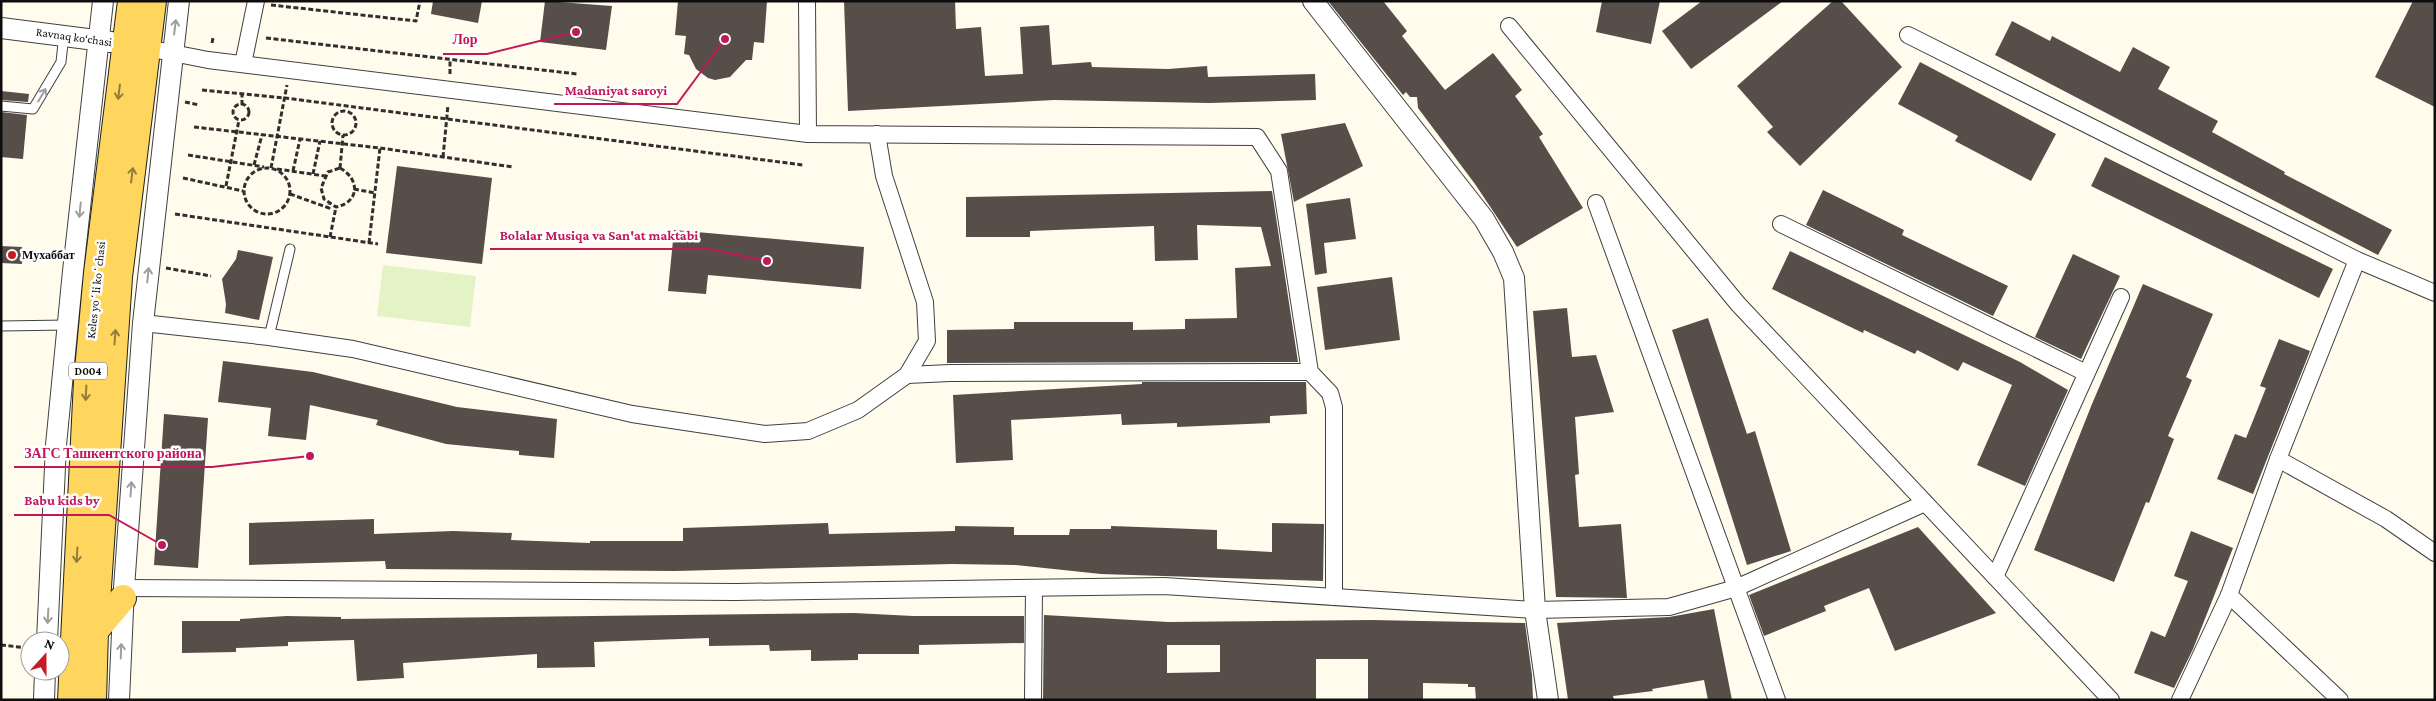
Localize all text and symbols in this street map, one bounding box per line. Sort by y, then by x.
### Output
one-way arrow [170,19,180,35]
street label: Ravnaq ko‘chasi [35,25,113,49]
callout: Лор [443,25,487,54]
text: Лор [453,31,478,47]
callout: Madaniyat saroyi [554,75,677,104]
text: Madaniyat saroyi [565,82,667,98]
one-way arrow [114,84,124,100]
one-way arrow [37,88,47,102]
one-way arrow [127,167,137,183]
one-way arrow [75,201,85,217]
callout: Bolalar Musiqa va San'at maktabi [490,220,709,249]
text: Bolalar Musiqa va San'at maktabi [500,227,698,243]
street label: Keles yoʻli koʻchasi [84,241,108,339]
place label: Мухаббат [22,248,75,262]
marker: Мухаббат [6,249,18,261]
one-way arrow [143,267,153,283]
one-way arrow [110,329,119,345]
road number: D004 [69,362,107,380]
one-way arrow [82,385,91,401]
callout: ЗАГС Ташкентского района [14,438,212,467]
text: ЗАГС Ташкентского района [24,445,202,461]
one-way arrow [126,481,136,497]
callout: Babu kids by [14,486,109,515]
text: Babu kids by [24,492,100,508]
one-way arrow [73,547,82,563]
one-way arrow [43,608,52,624]
north arrow [20,631,70,681]
text: N [42,635,57,653]
one-way arrow [116,643,126,660]

